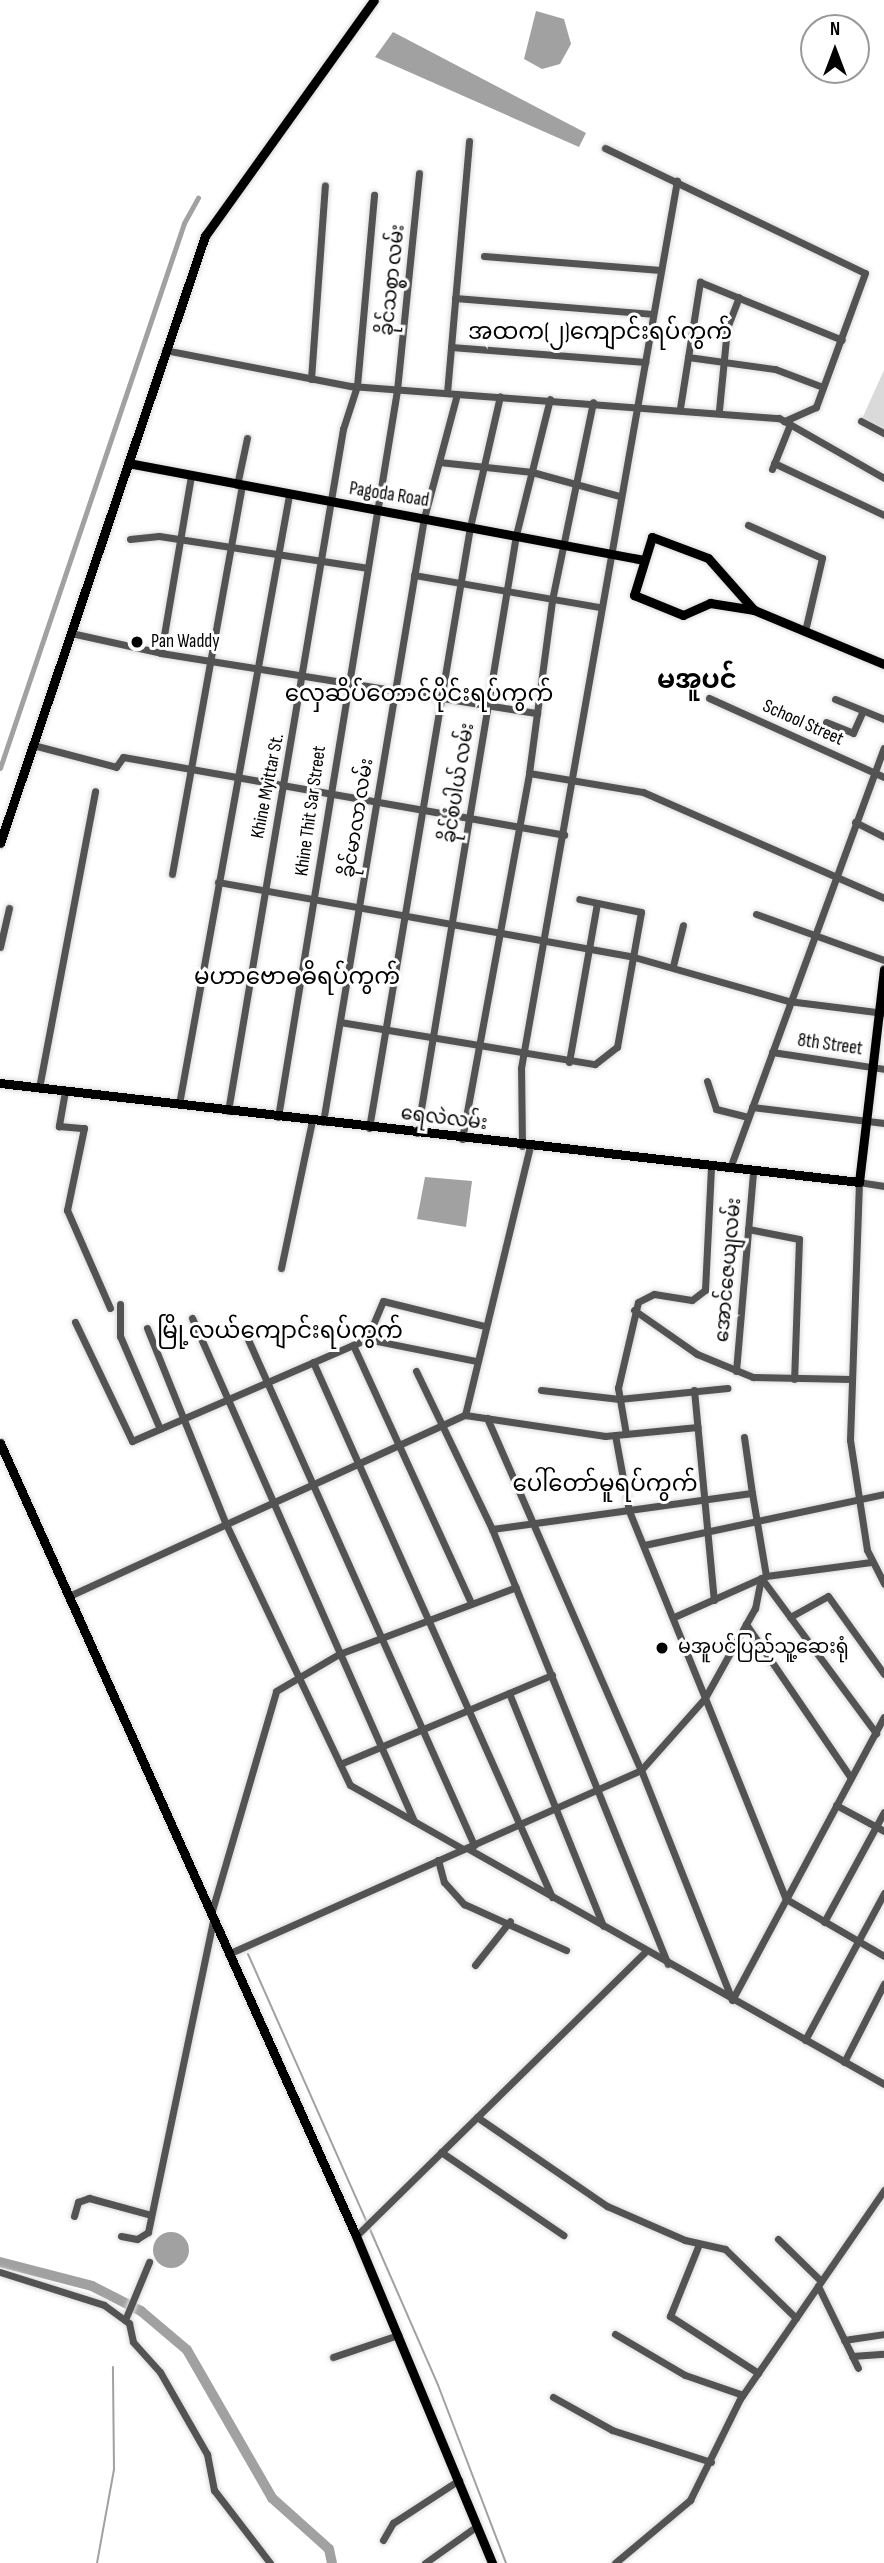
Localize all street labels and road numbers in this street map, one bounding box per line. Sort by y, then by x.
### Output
street label: ခိုင်သစ္စာ လမ်း [376,223,410,337]
street label: Pagoda Road [348,477,430,513]
street label: School Street [759,695,847,751]
street label: ခိုင်စံပါယ် လမ်း [438,721,480,845]
street label: Khine Myittar St. [247,732,289,840]
street label: Khine Thit Sar Street [291,744,331,878]
street label: ခိုင်မာလာ လမ်း [337,757,379,879]
street label: 8th Street [796,1029,864,1061]
street label: ရေလဲလမ်း [399,1102,489,1136]
street label: အောင်ဇေယျလမ်း [711,1197,747,1343]

